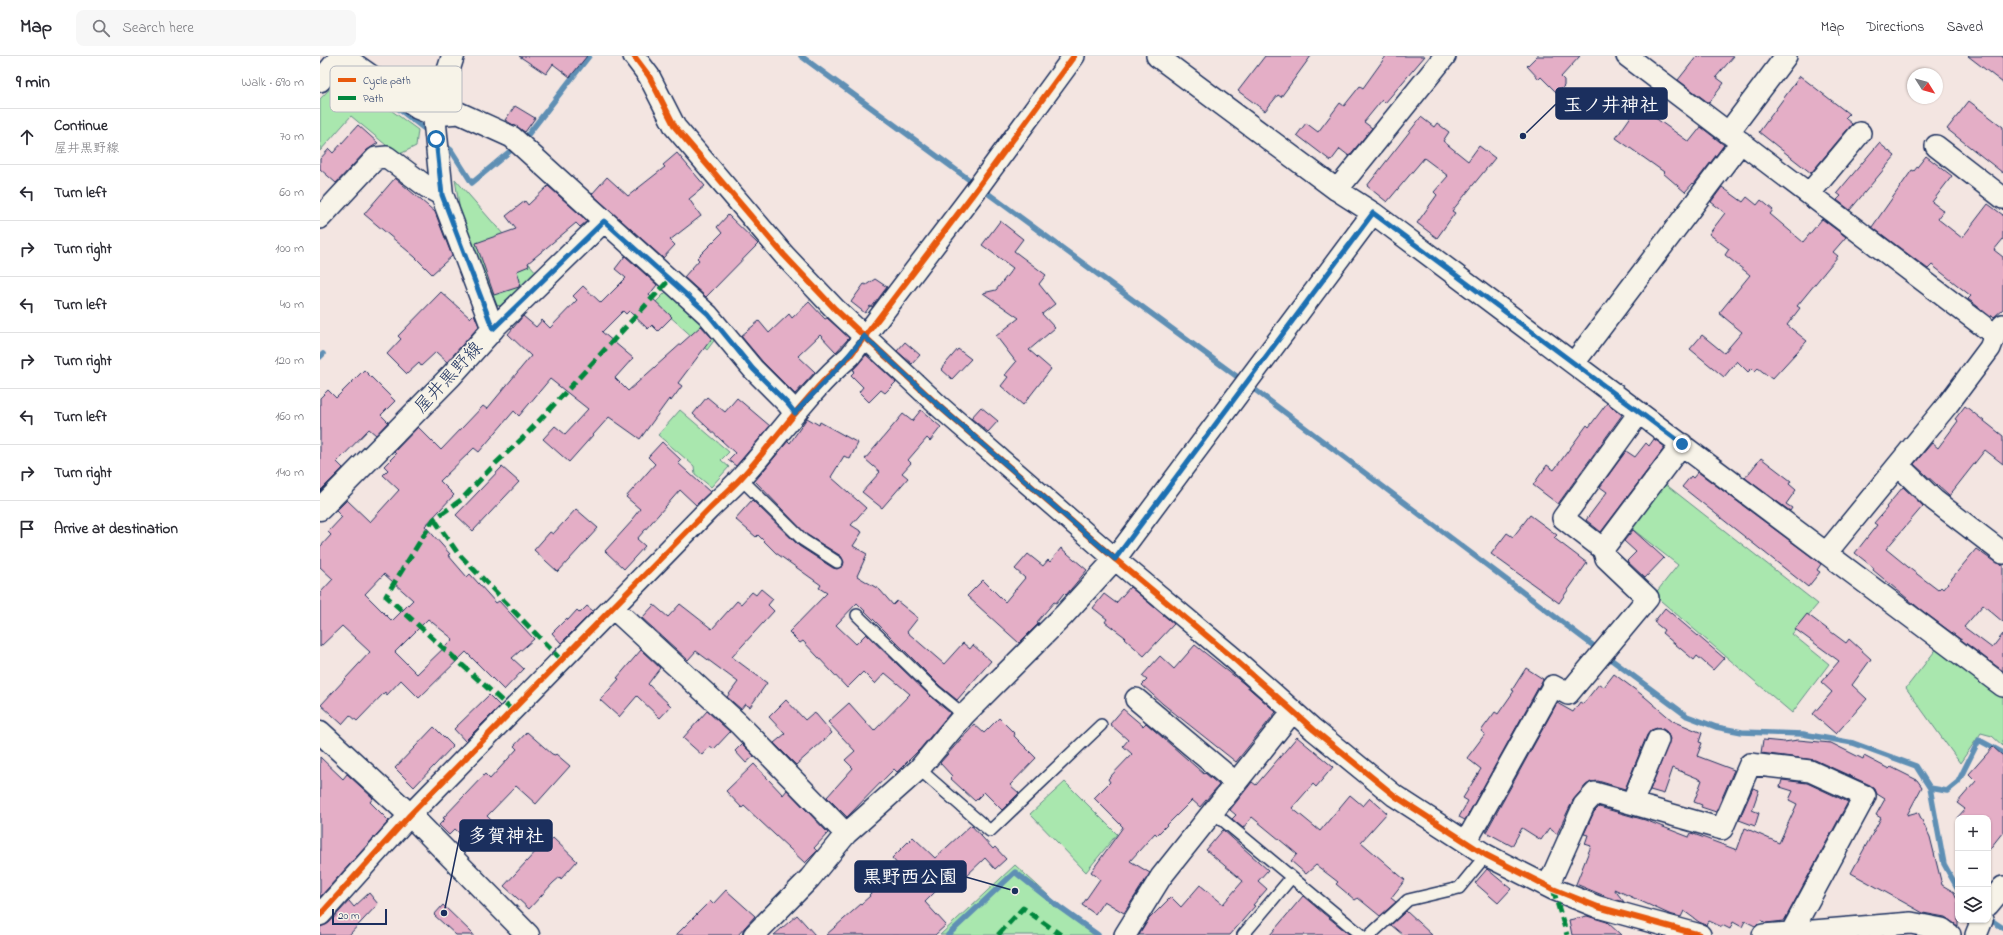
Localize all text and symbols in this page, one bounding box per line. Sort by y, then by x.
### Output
search box [76,10,356,46]
text: Map [20,14,52,41]
icon: search [90,17,112,39]
text: Search here [122,17,194,39]
text: Map [1821,17,1844,38]
text: Directions [1866,17,1924,38]
text: Saved [1946,17,1983,38]
legend [330,66,462,112]
north arrow [1907,68,1943,104]
text: 9 min [16,70,50,95]
text: Walk · 690 m [241,73,304,92]
text: Cycle path [363,73,411,90]
callout: 玉ノ井神社 [1556,88,1667,119]
text: Path [363,91,384,107]
text: 玉ノ井神社 [1563,93,1659,120]
text: Continue [54,115,108,137]
icon: ahead [16,126,38,148]
text: 70 m [280,127,304,146]
route start [427,130,445,148]
text: 屋井黒野線 [54,139,119,158]
icon: left [16,182,38,204]
text: Turn left [54,182,107,204]
text: 60 m [279,183,304,202]
icon: right [16,238,38,260]
text: Turn right [54,238,112,260]
text: 100 m [275,239,304,258]
icon: left [16,294,38,316]
text: Turn left [54,294,107,316]
text: 40 m [280,295,304,314]
street label: 屋井黒野線 [409,337,490,420]
icon: right [16,350,38,372]
text: Turn right [54,350,112,372]
text: 120 m [274,351,304,370]
icon: left [16,406,38,428]
text: Turn left [54,406,107,428]
text: 160 m [275,407,304,426]
route end [1673,435,1691,453]
icon: right [16,462,38,484]
text: Turn right [54,462,112,484]
text: 140 m [276,463,304,482]
icon: arrive [16,518,38,540]
text: Arrive at destination [54,518,178,540]
map controls [1955,815,1991,923]
button: + [1955,815,1991,851]
callout: 多賀神社 [460,820,552,851]
text: 多賀神社 [468,824,544,851]
button: − [1955,851,1991,887]
callout: 黒野西公園 [855,861,966,892]
text: 黒野西公園 [862,865,958,892]
button: layers [1955,887,1991,923]
scale bar [332,907,387,926]
text: 20 m [338,908,360,924]

